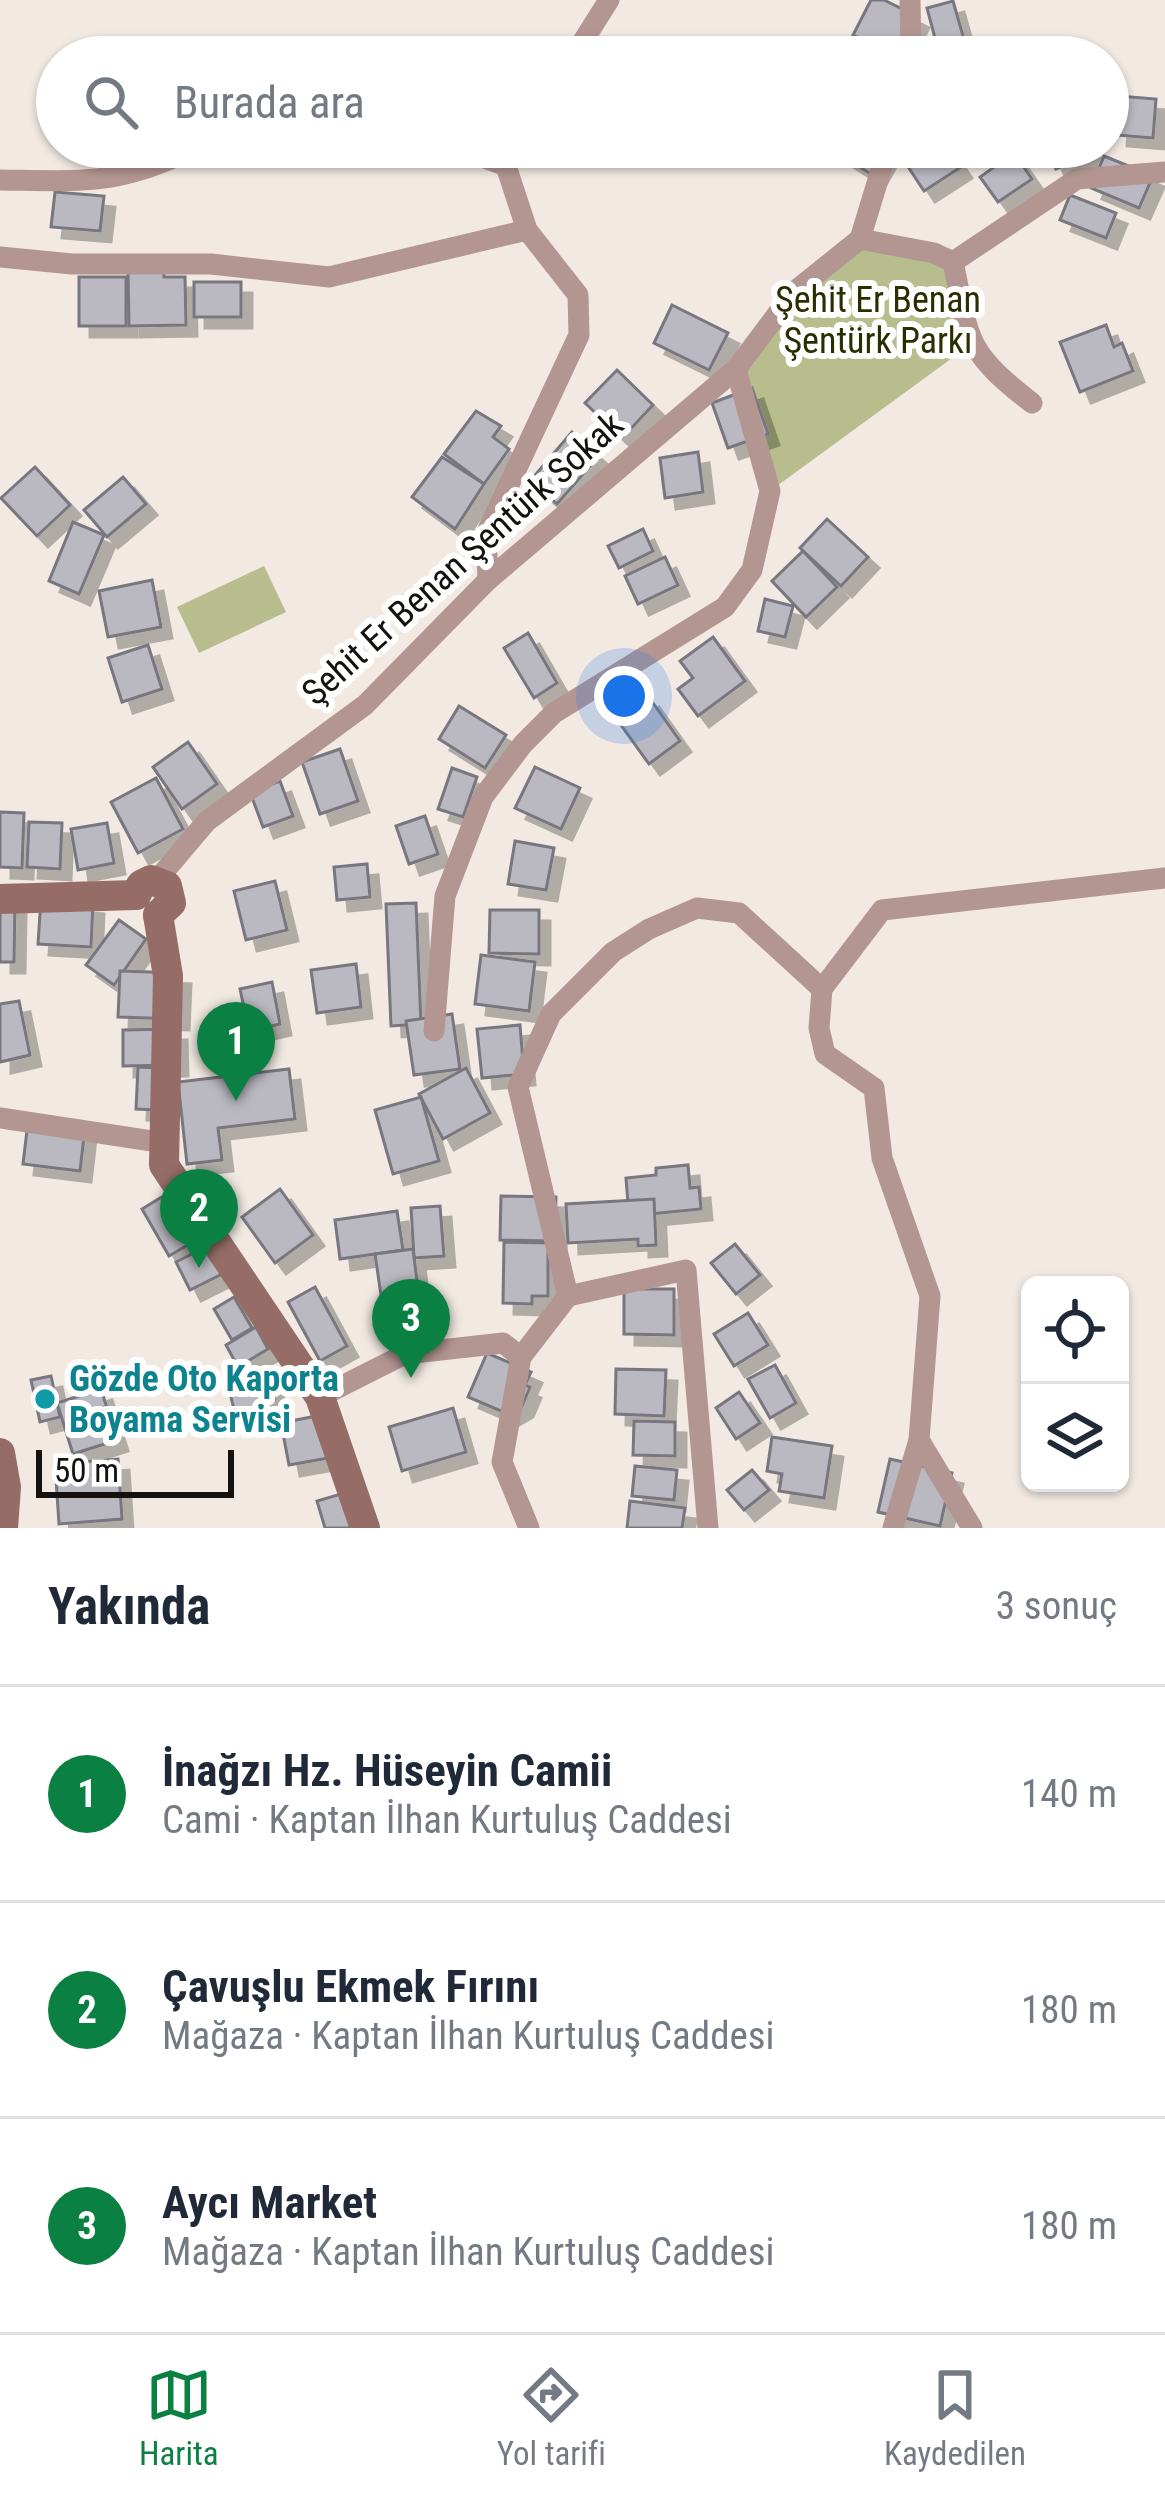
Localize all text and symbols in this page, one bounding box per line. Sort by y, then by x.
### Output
search box [36,36,1129,168]
icon: search [78,69,144,135]
text: Burada ara [174,76,365,129]
park label: Şehit Er Benan Şentürk Parkı [775,279,981,362]
street label: Şehit Er Benan Şentürk Sokak [294,404,632,714]
your location [594,666,654,726]
pin: 1 [197,1002,275,1101]
pin: 2 [160,1169,238,1268]
map controls [1021,1276,1129,1492]
button: locate [1021,1276,1129,1384]
pin: 3 [372,1279,450,1378]
place label: Gözde Oto Kaporta Boyama Servisi [69,1358,339,1441]
button: layers [1021,1384,1129,1492]
marker: Gözde Oto Kaporta Boyama Servisi [32,1386,58,1412]
scale bar [36,1444,234,1497]
text: 50 m [54,1451,119,1490]
text: Yakında [48,1577,210,1636]
text: 3 sonuç [996,1583,1117,1629]
text: İnağzı Hz. Hüseyin Camii [162,1744,612,1797]
text: 1 [77,1771,97,1817]
text: 140 m [1021,1771,1117,1817]
text: Cami · Kaptan İlhan Kurtuluş Caddesi [162,1797,732,1843]
text: Çavuşlu Ekmek Fırını [162,1960,539,2013]
text: 2 [77,1987,97,2033]
text: 180 m [1021,1987,1117,2033]
text: Mağaza · Kaptan İlhan Kurtuluş Caddesi [162,2013,775,2059]
text: Aycı Market [162,2176,377,2229]
text: 3 [77,2203,97,2249]
text: 180 m [1021,2203,1117,2249]
text: Mağaza · Kaptan İlhan Kurtuluş Caddesi [162,2229,775,2275]
tab: Harita [139,2362,219,2473]
tab: Yol tarifi [497,2362,606,2473]
tab: Kaydedilen [884,2362,1026,2473]

